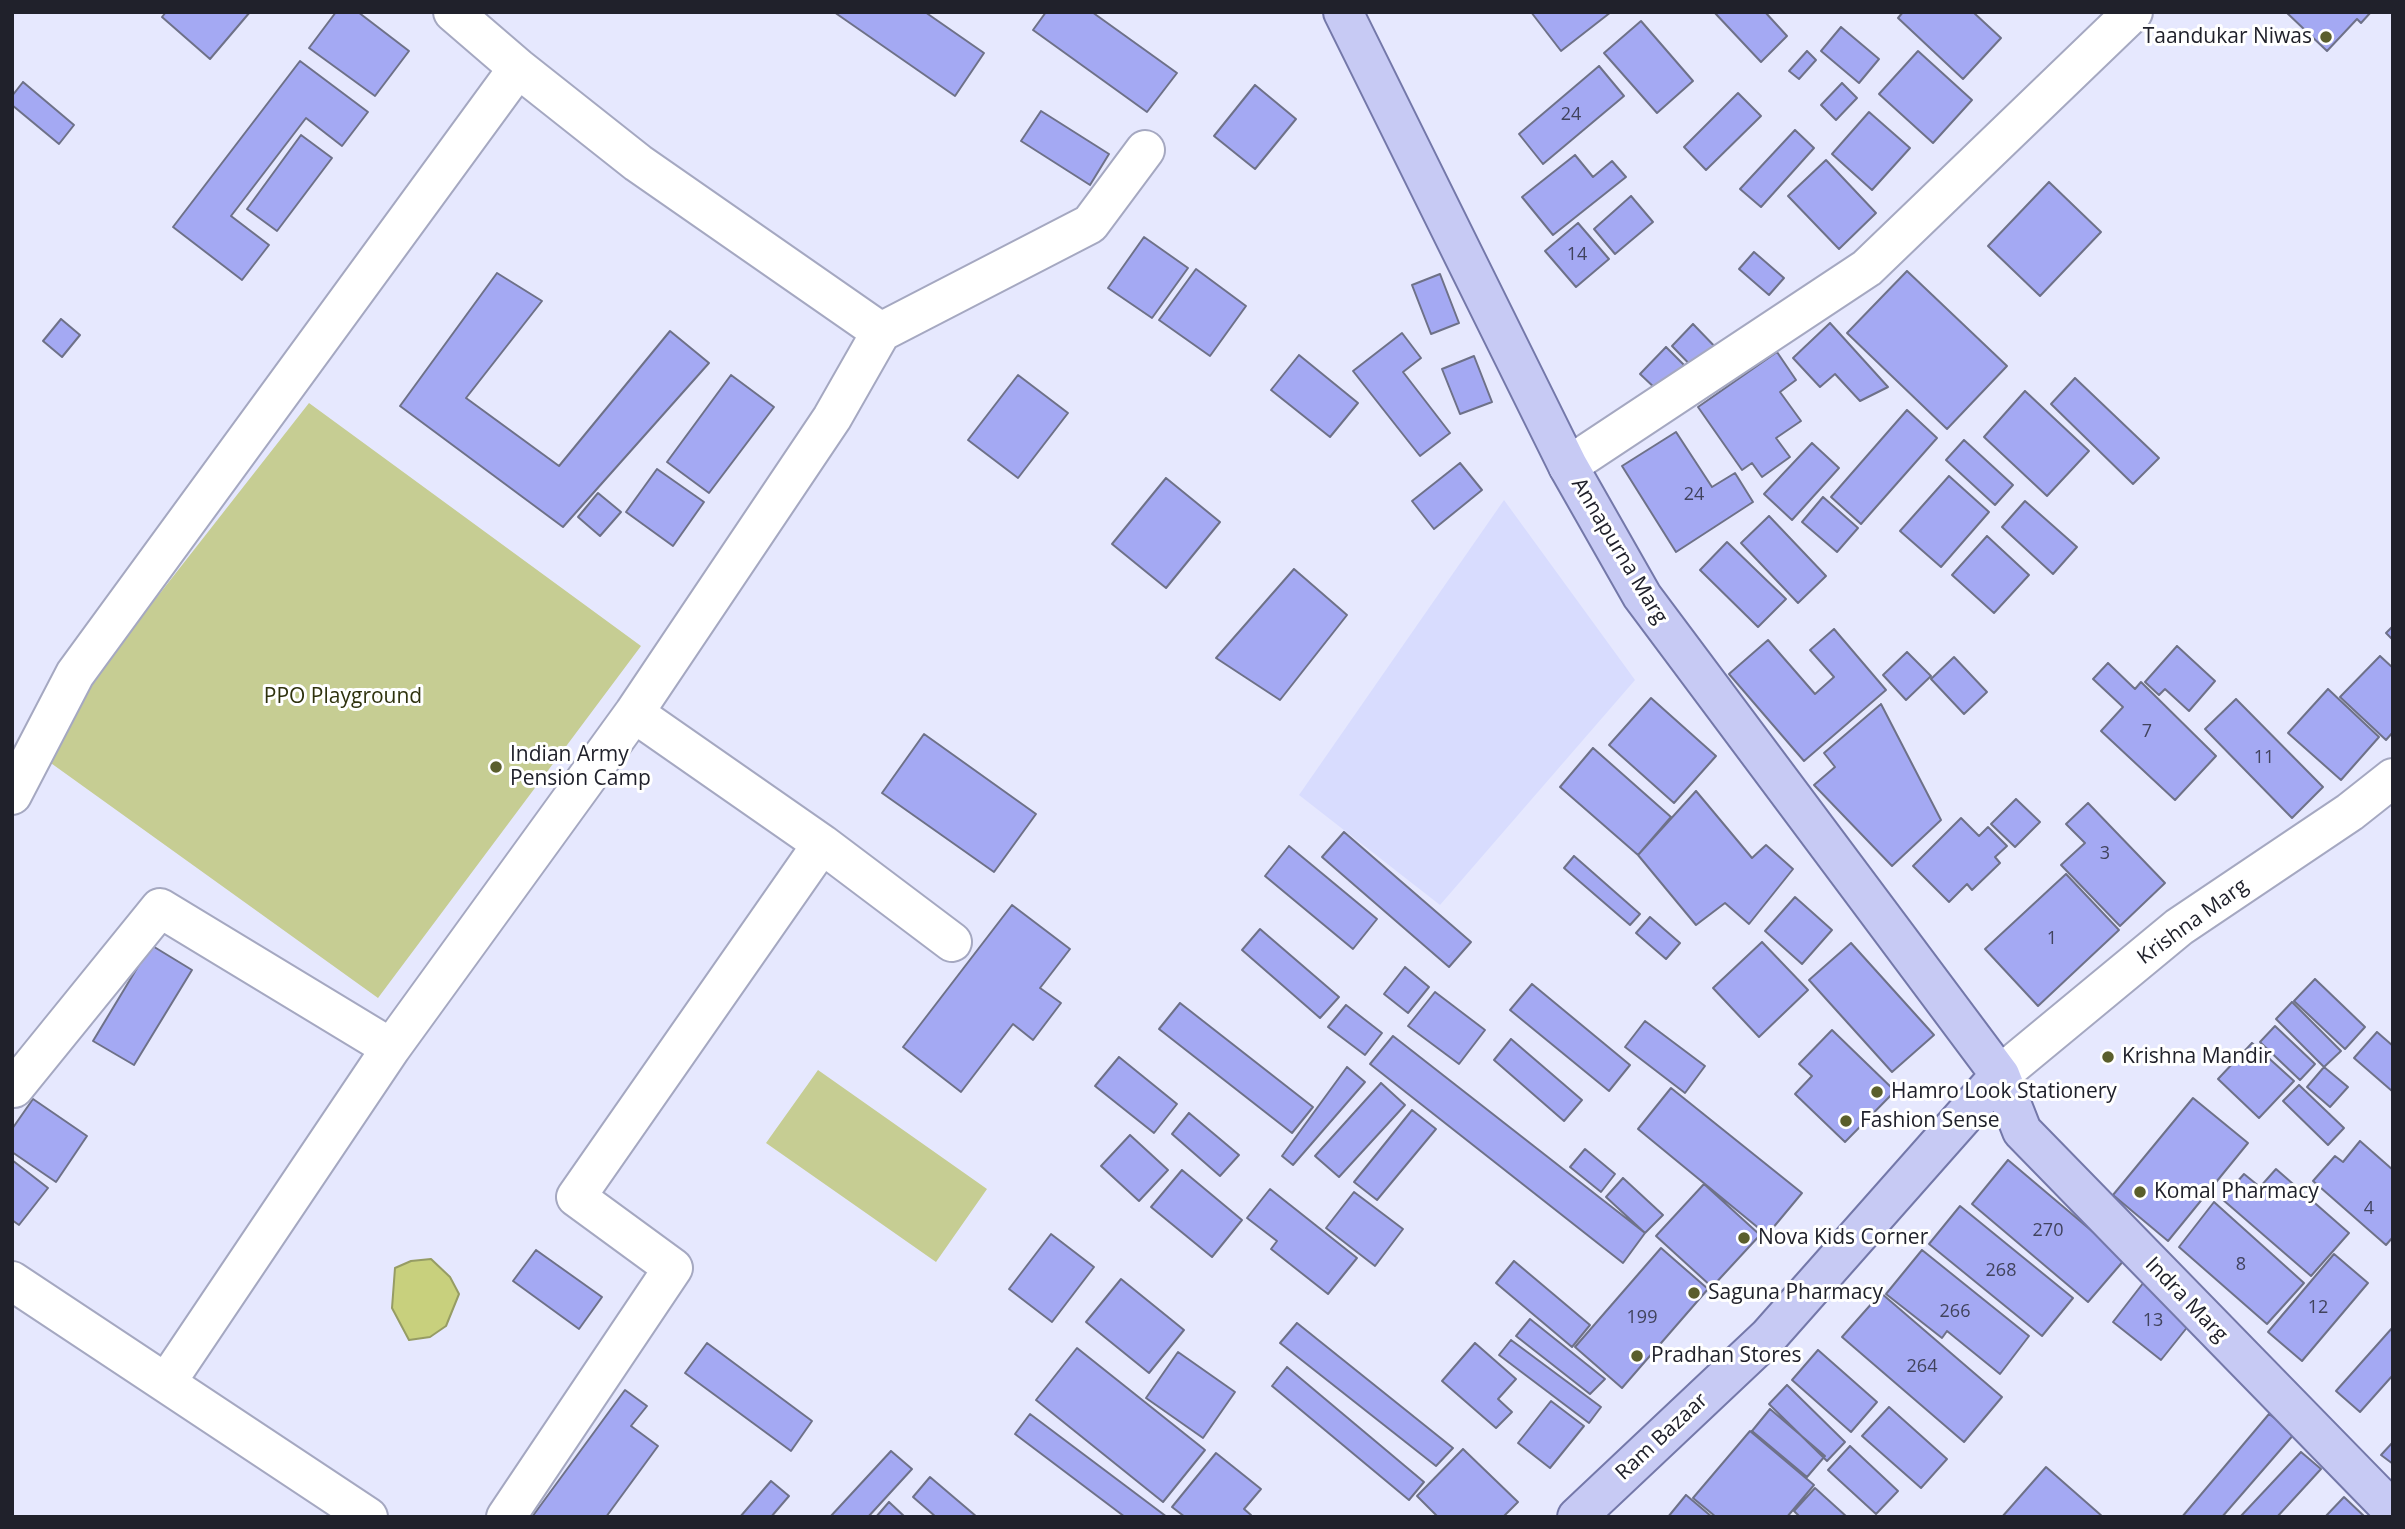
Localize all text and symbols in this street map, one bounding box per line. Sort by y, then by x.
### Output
place label: Taandukar Niwas [2143,24,2312,50]
marker: Taandukar Niwas [2318,29,2334,45]
house number: 24 [1561,104,1581,126]
house number: 14 [1567,244,1587,266]
street label: Annapurna Marg [1566,474,1672,628]
house number: 24 [1684,484,1704,506]
park label: PPO Playground [264,684,422,710]
house number: 7 [2142,721,2152,743]
place label: Indian Army Pension Camp [510,742,651,792]
house number: 11 [2254,747,2274,769]
marker: Indian Army Pension Camp [488,759,504,775]
house number: 3 [2100,843,2110,865]
street label: Krishna Marg [2133,874,2253,970]
house number: 1 [2047,928,2057,950]
place label: Krishna Mandir [2122,1044,2272,1070]
marker: Krishna Mandir [2100,1049,2116,1065]
place label: Hamro Look Stationery [1891,1079,2117,1105]
marker: Hamro Look Stationery [1869,1084,1885,1100]
place label: Fashion Sense [1860,1108,2000,1134]
marker: Fashion Sense [1838,1113,1854,1129]
place label: Komal Pharmacy [2154,1179,2319,1205]
marker: Komal Pharmacy [2132,1184,2148,1200]
house number: 4 [2364,1198,2374,1220]
house number: 270 [2033,1220,2063,1242]
place label: Nova Kids Corner [1758,1225,1928,1251]
marker: Nova Kids Corner [1736,1230,1752,1246]
street label: Indra Marg [2139,1252,2233,1348]
house number: 8 [2236,1254,2246,1276]
house number: 268 [1986,1260,2016,1282]
place label: Saguna Pharmacy [1708,1280,1883,1306]
marker: Saguna Pharmacy [1686,1285,1702,1301]
house number: 12 [2308,1297,2328,1319]
house number: 266 [1940,1301,1970,1323]
house number: 199 [1627,1307,1657,1329]
house number: 13 [2143,1310,2163,1332]
place label: Pradhan Stores [1651,1343,1802,1369]
marker: Pradhan Stores [1629,1348,1645,1364]
house number: 264 [1907,1356,1937,1378]
street label: Ram Bazaar [1611,1388,1713,1486]

